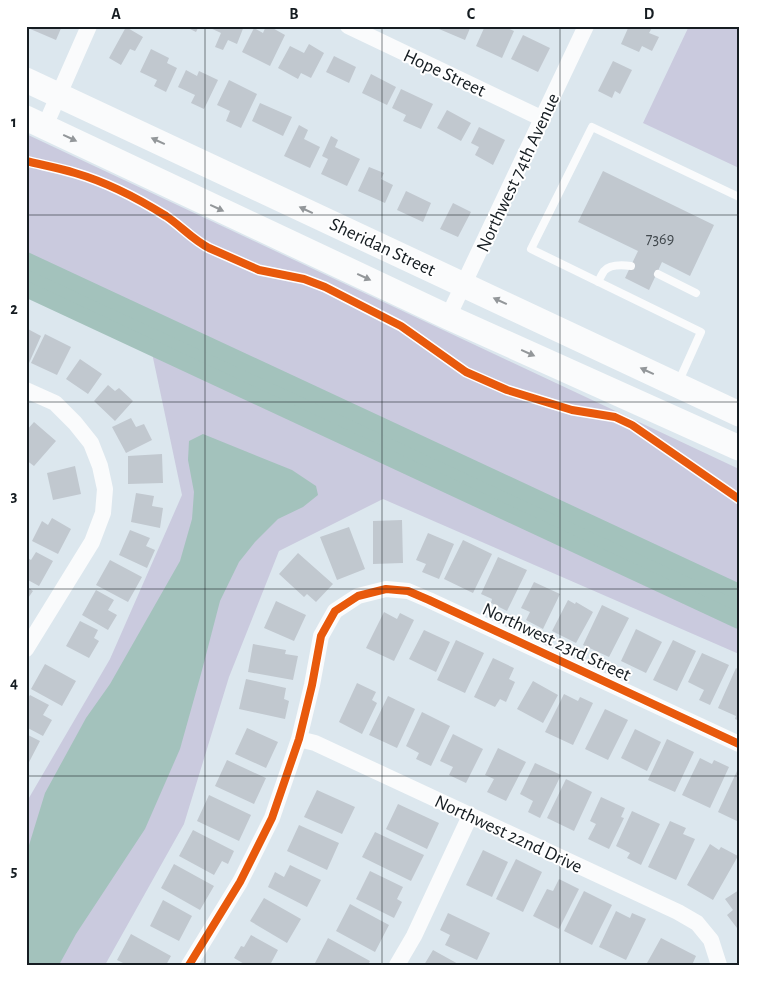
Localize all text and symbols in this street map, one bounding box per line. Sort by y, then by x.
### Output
text: A [111,6,121,22]
text: B [289,6,299,22]
text: C [467,6,476,22]
text: D [644,6,655,22]
street label: Hope Street [400,46,488,101]
street label: Northwest 74th Avenue [473,90,563,255]
text: 1 [11,114,17,130]
one-way arrow [63,134,78,142]
one-way arrow [151,137,165,145]
one-way arrow [210,204,224,212]
one-way arrow [298,206,313,214]
street label: Sheridan Street [327,215,438,280]
house number: 7369 [646,231,674,247]
one-way arrow [357,273,371,281]
one-way arrow [493,297,507,305]
text: 2 [10,301,18,317]
one-way arrow [521,349,535,357]
one-way arrow [640,366,654,374]
text: 3 [11,488,18,504]
street label: Northwest 23rd Street [479,600,633,685]
text: 4 [10,675,18,691]
street label: Northwest 22nd Drive [432,792,585,877]
text: 5 [11,863,18,879]

